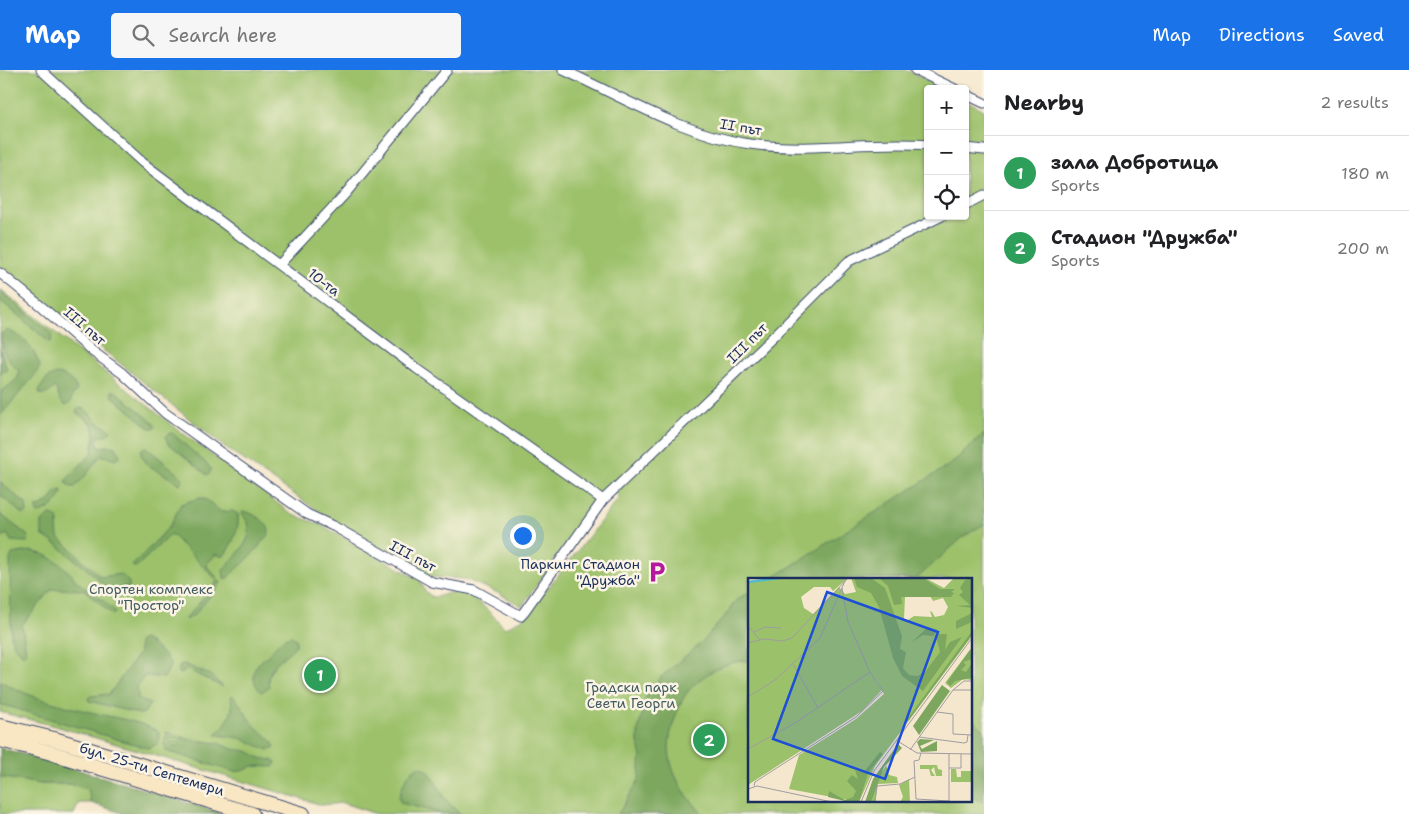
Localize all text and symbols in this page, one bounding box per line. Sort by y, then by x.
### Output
search box [111,13,461,58]
text: Map [25,19,81,51]
icon: search [129,21,157,49]
text: Search here [169,23,277,48]
text: Map [1153,23,1191,47]
text: Directions [1219,23,1305,47]
text: Saved [1333,23,1384,47]
map controls [924,85,969,220]
button: + [924,85,969,130]
text: Nearby [1004,89,1084,117]
text: 2 results [1320,92,1389,113]
street label: ІІ път [719,114,764,140]
button: − [924,130,969,175]
text: зала Добротица [1051,150,1218,175]
text: 1 [1016,163,1024,184]
text: 180 m [1341,163,1389,184]
button: locate [924,175,969,220]
text: Sports [1051,175,1100,196]
text: Стадион "Дружба" [1051,225,1238,250]
text: 2 [1014,238,1026,259]
text: 200 m [1337,238,1389,259]
text: Sports [1051,250,1100,271]
street label: 10-та [304,264,344,300]
street label: ІІІ път [60,303,111,350]
street label: ІІІ път [723,318,772,367]
your location [510,523,536,549]
street label: ІІІ път [387,536,440,576]
place label: Паркинг Стадион "Дружба" [521,555,640,589]
parking icon: Паркинг Стадион "Дружба" [644,559,670,585]
inset map [748,578,972,802]
park label: Спортен комплекс "Простор" [89,580,213,614]
pin: 1 [304,656,336,694]
park label: Градски парк Свети Георги [585,678,677,712]
pin: 2 [693,721,725,759]
street label: бул. 25-ти Септември [77,738,227,800]

